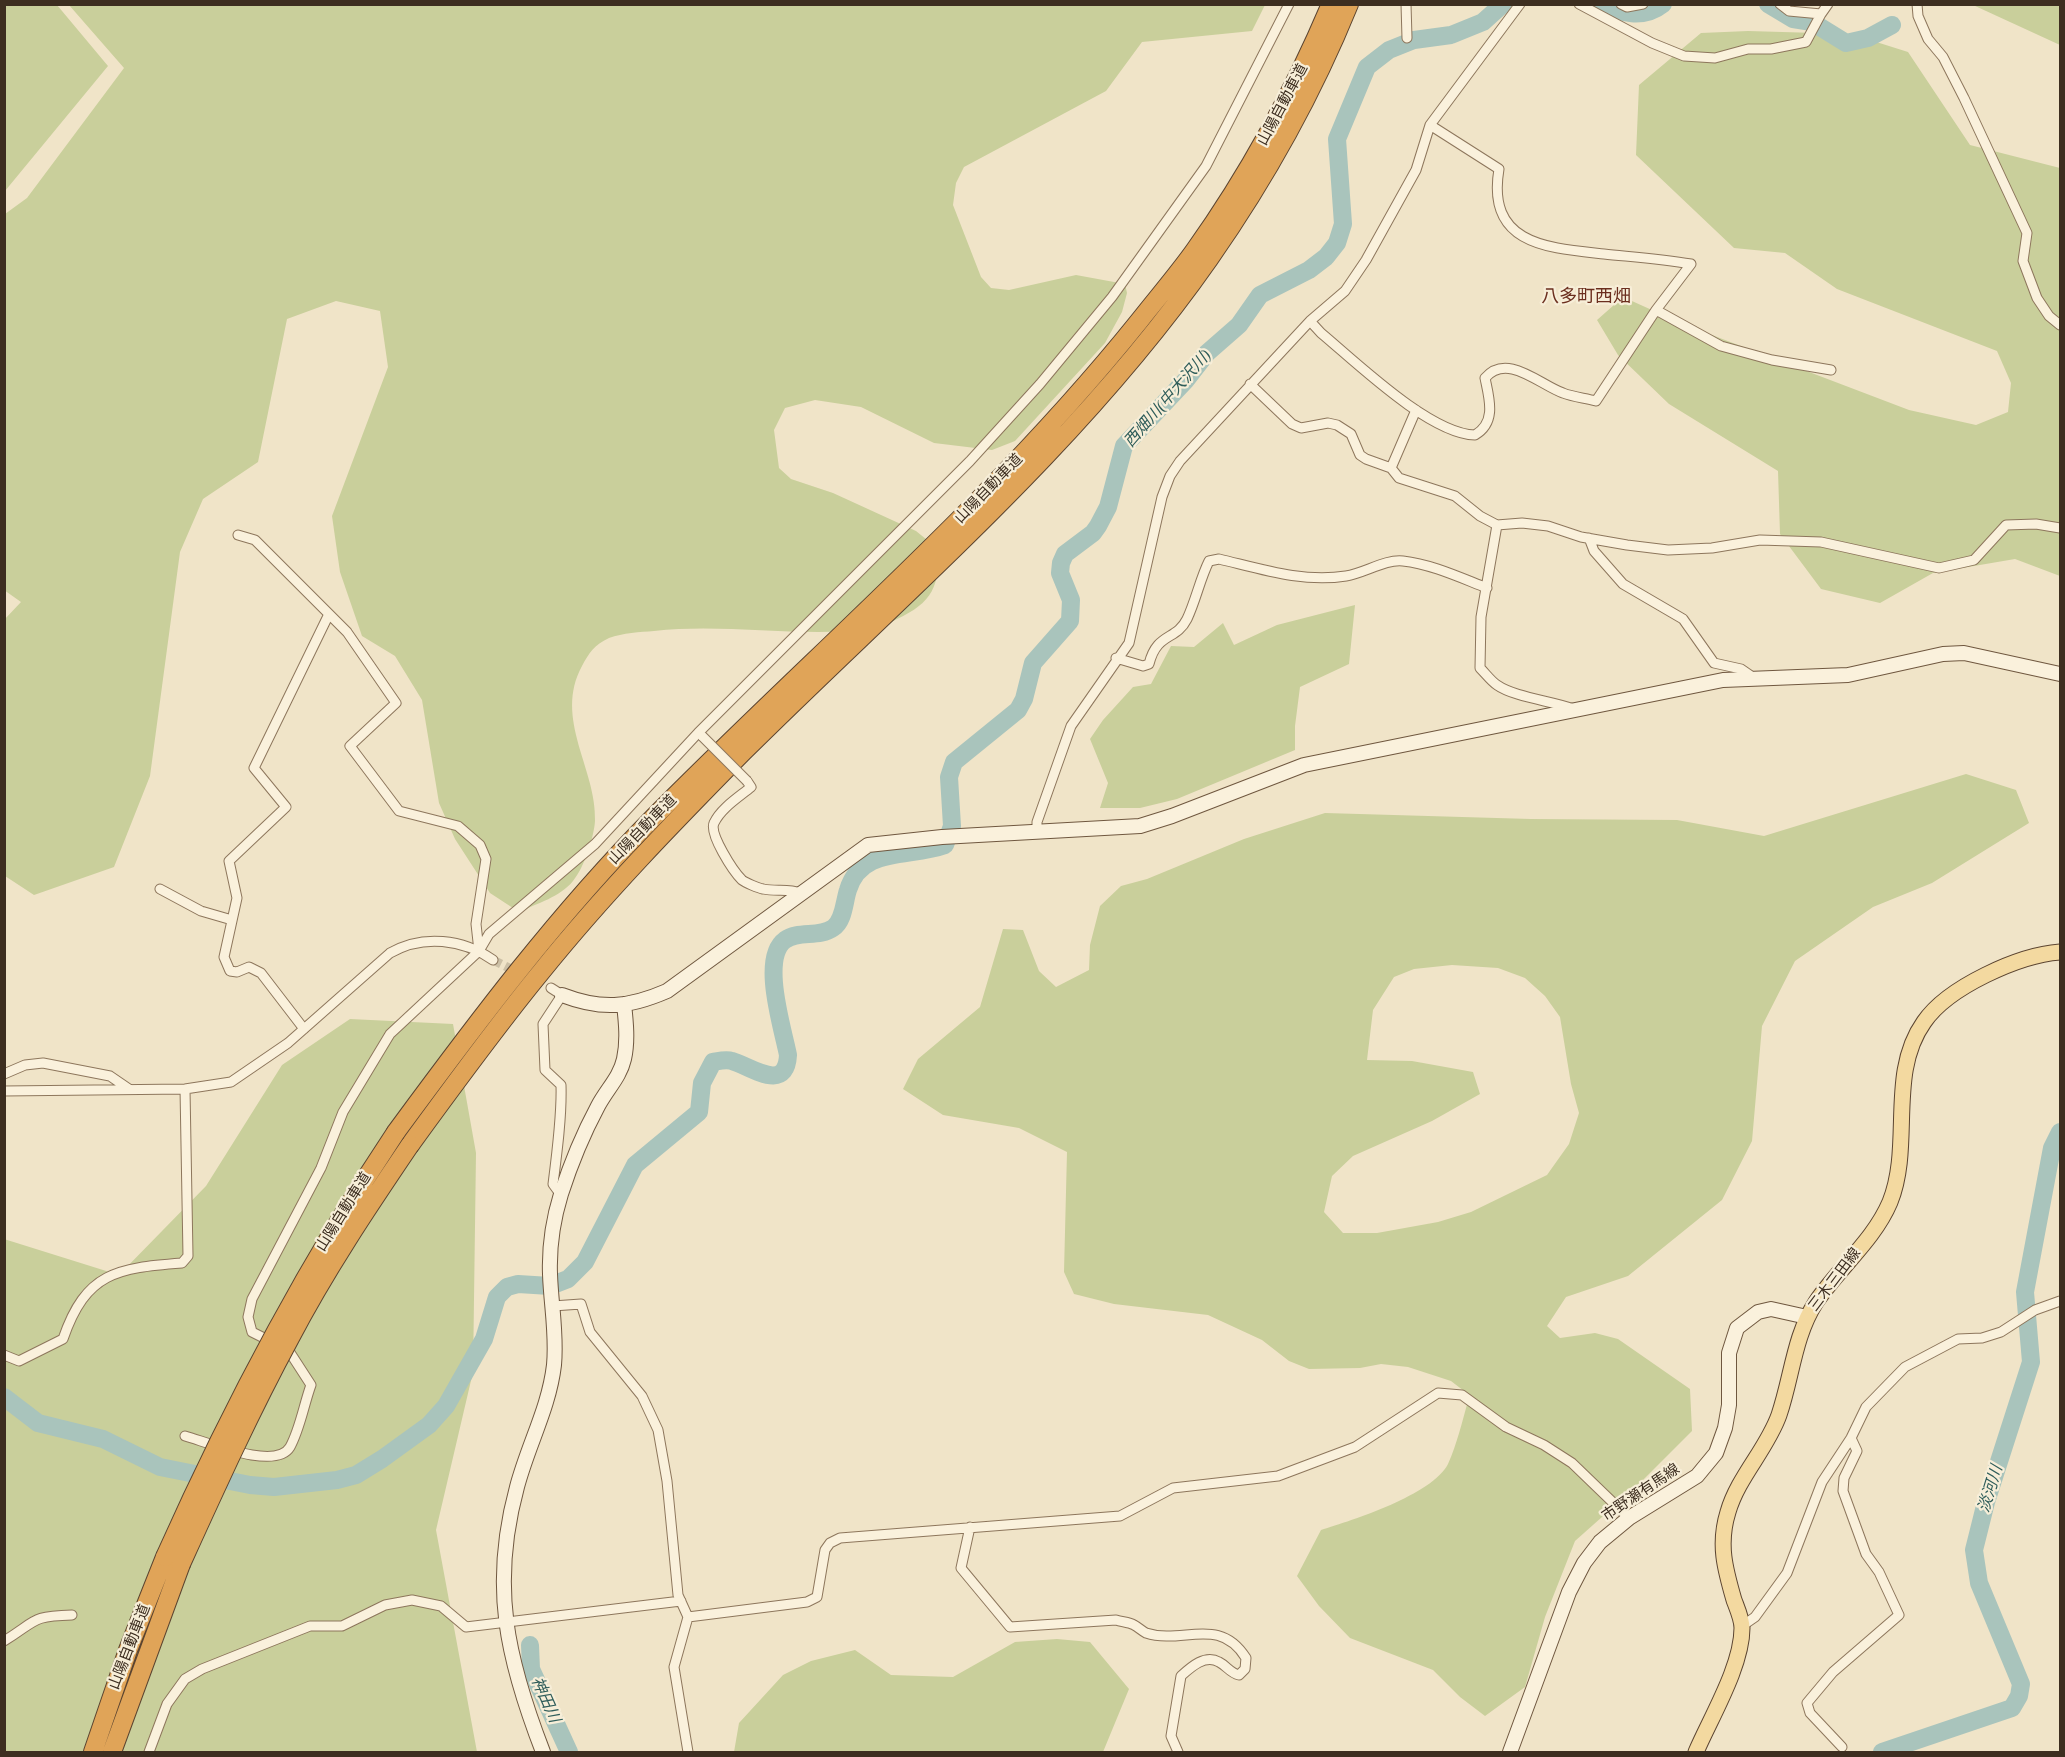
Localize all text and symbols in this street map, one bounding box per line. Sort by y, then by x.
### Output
street label: 山陽自動車道 [1254,61,1312,149]
district label: 八多町西畑 [1541,286,1631,308]
water label: 西畑川(中大沢川) [1121,346,1215,452]
street label: 山陽自動車道 [951,450,1027,528]
street label: 山陽自動車道 [605,791,681,869]
street label: 山陽自動車道 [313,1169,375,1255]
street label: 三木三田線 [1805,1245,1865,1315]
street label: 市野瀬有馬線 [1599,1460,1683,1526]
water label: 淡河川 [1975,1463,2007,1515]
street label: 山陽自動車道 [105,1602,155,1692]
water label: 神田川 [526,1674,564,1726]

